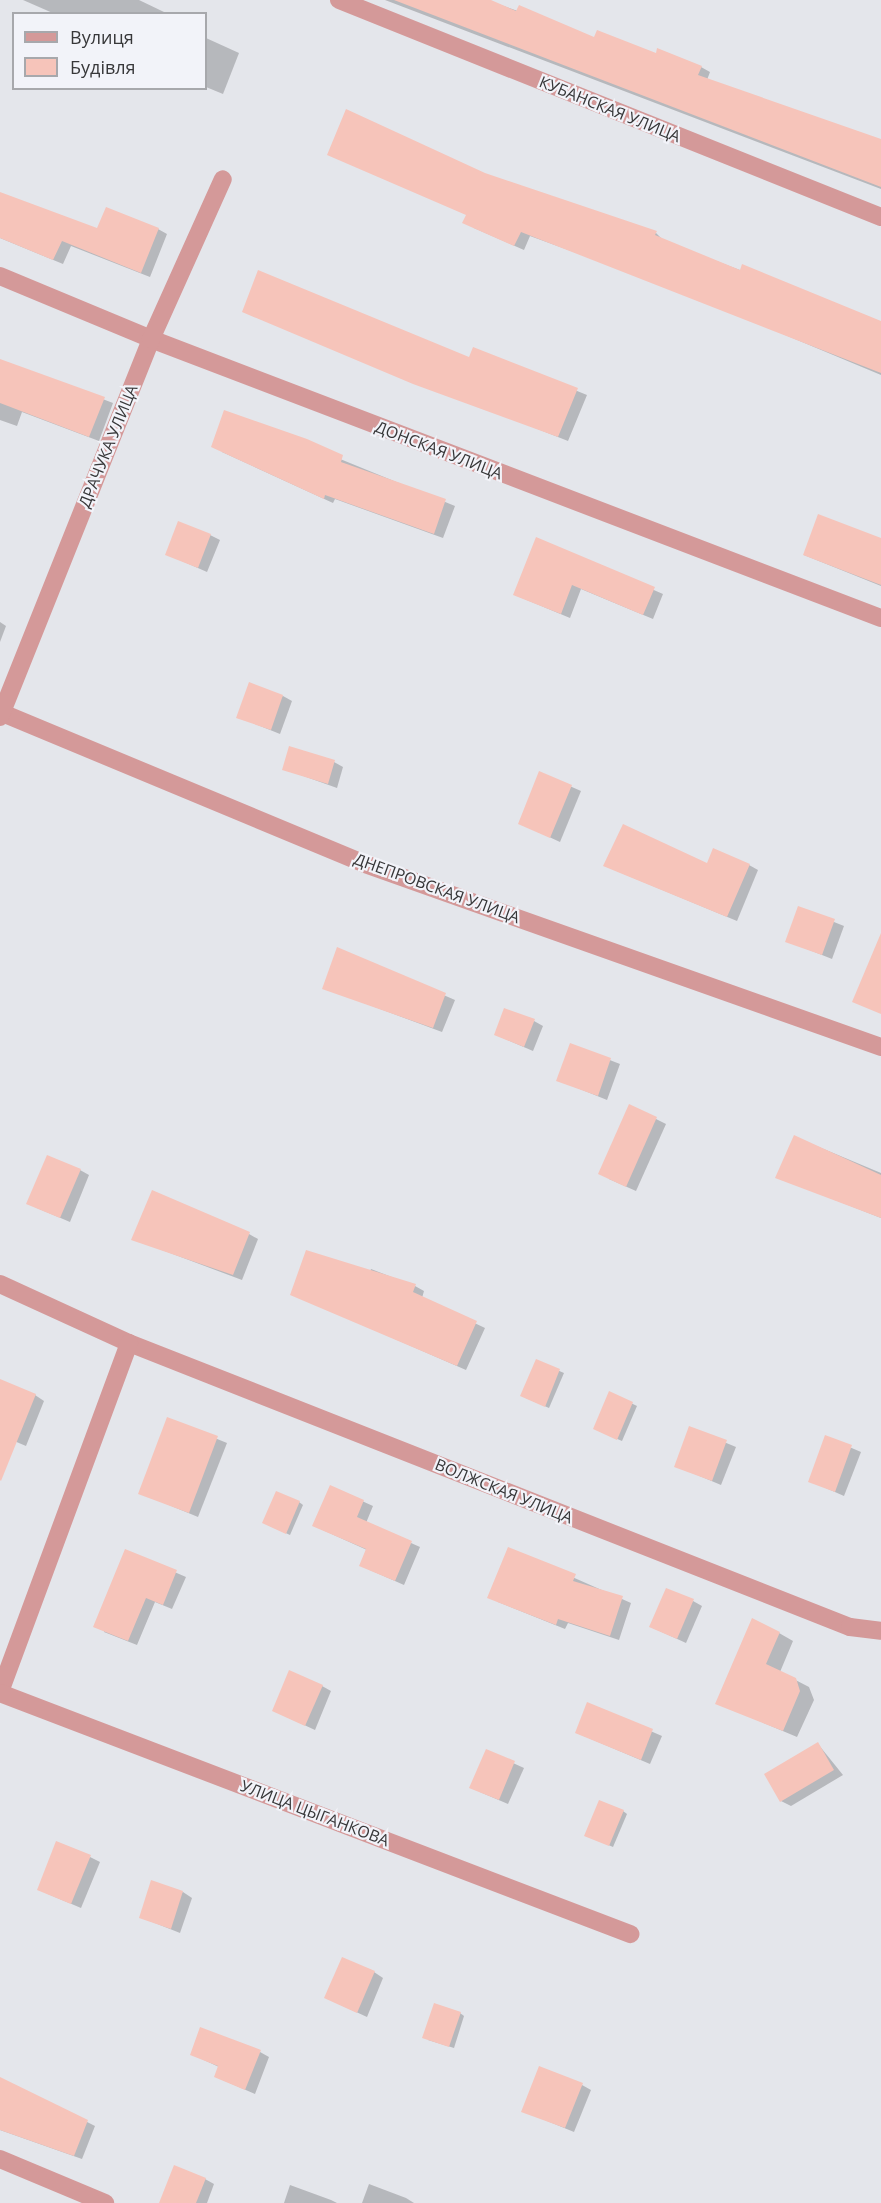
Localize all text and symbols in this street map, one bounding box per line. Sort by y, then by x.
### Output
legend [12,12,207,90]
text: Вулиця [70,25,134,49]
text: Будівля [70,55,136,79]
street label: КУБАНСКАЯ УЛИЦА [537,72,683,146]
street label: ДРАЧУКА УЛИЦА [75,382,141,510]
street label: ДОНСКАЯ УЛИЦА [373,417,505,483]
street label: ДНЕПРОВСКАЯ УЛИЦА [351,849,523,927]
street label: ВОЛЖСКАЯ УЛИЦА [432,1455,576,1527]
street label: УЛИЦА ЦЫГАНКОВА [238,1776,392,1850]

